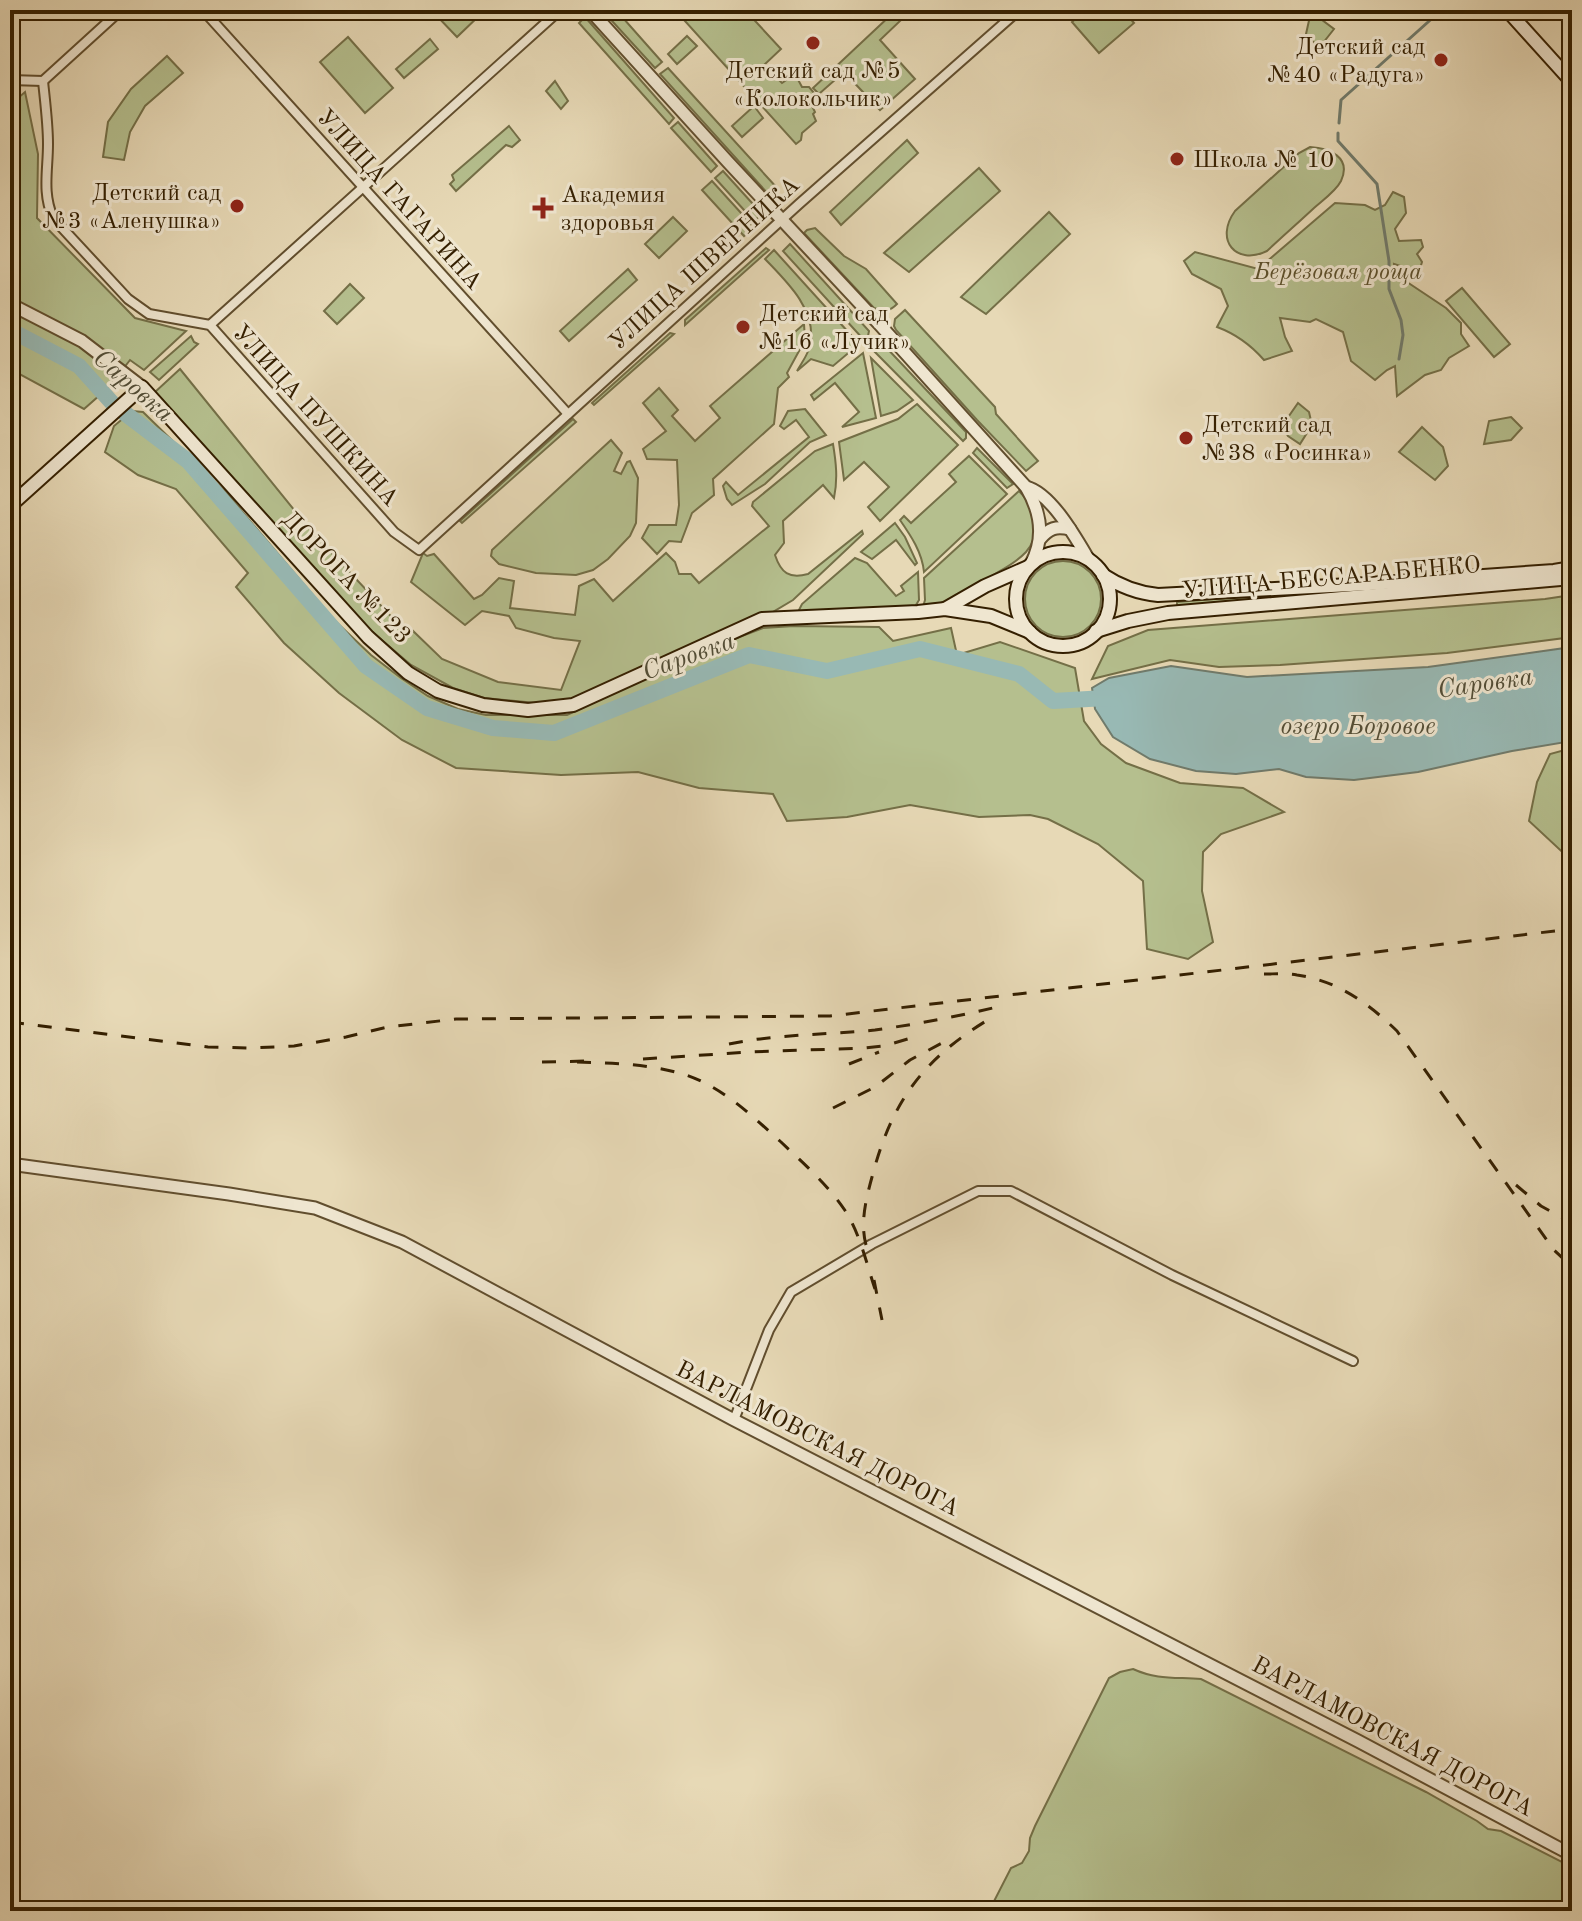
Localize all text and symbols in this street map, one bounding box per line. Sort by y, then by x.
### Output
marker: Детский сад №5 «Колокольчик» [804,34,822,52]
place label: Детский сад №40 «Радуга» [1268,36,1425,88]
marker: Детский сад №40 «Радуга» [1432,51,1450,69]
place label: Детский сад №5 «Колокольчик» [725,60,901,112]
street label: УЛИЦА ГАГАРИНА [311,105,486,295]
place label: Школа № 10 [1193,149,1334,173]
marker: Школа № 10 [1168,150,1186,168]
street label: УЛИЦА ШВЕРНИКА [606,173,805,356]
place label: Детский сад №3 «Аленушка» [42,182,221,234]
place label: Академия здоровья [561,184,665,236]
marker: Детский сад №3 «Аленушка» [228,197,246,215]
marker: Академия здоровья [532,197,554,219]
park label: Берёзовая роща [1253,261,1422,285]
place label: Детский сад №16 «Лучик» [759,303,911,355]
marker: Детский сад №16 «Лучик» [734,318,752,336]
street label: УЛИЦА ПУШКИНА [227,321,402,512]
water label: Саровка [88,345,178,428]
place label: Детский сад №38 «Росинка» [1202,414,1373,466]
marker: Детский сад №38 «Росинка» [1177,429,1195,447]
street label: ДОРОГА №123 [277,508,415,649]
street label: УЛИЦА БЕССАРАБЕНКО [1181,554,1482,604]
water label: Саровка [639,628,739,686]
water label: Саровка [1436,664,1535,704]
water label: озеро Боровое [1280,714,1436,740]
street label: ВАРЛАМОВСКАЯ ДОРОГА [671,1358,963,1522]
street label: ВАРЛАМОВСКАЯ ДОРОГА [1247,1653,1537,1822]

